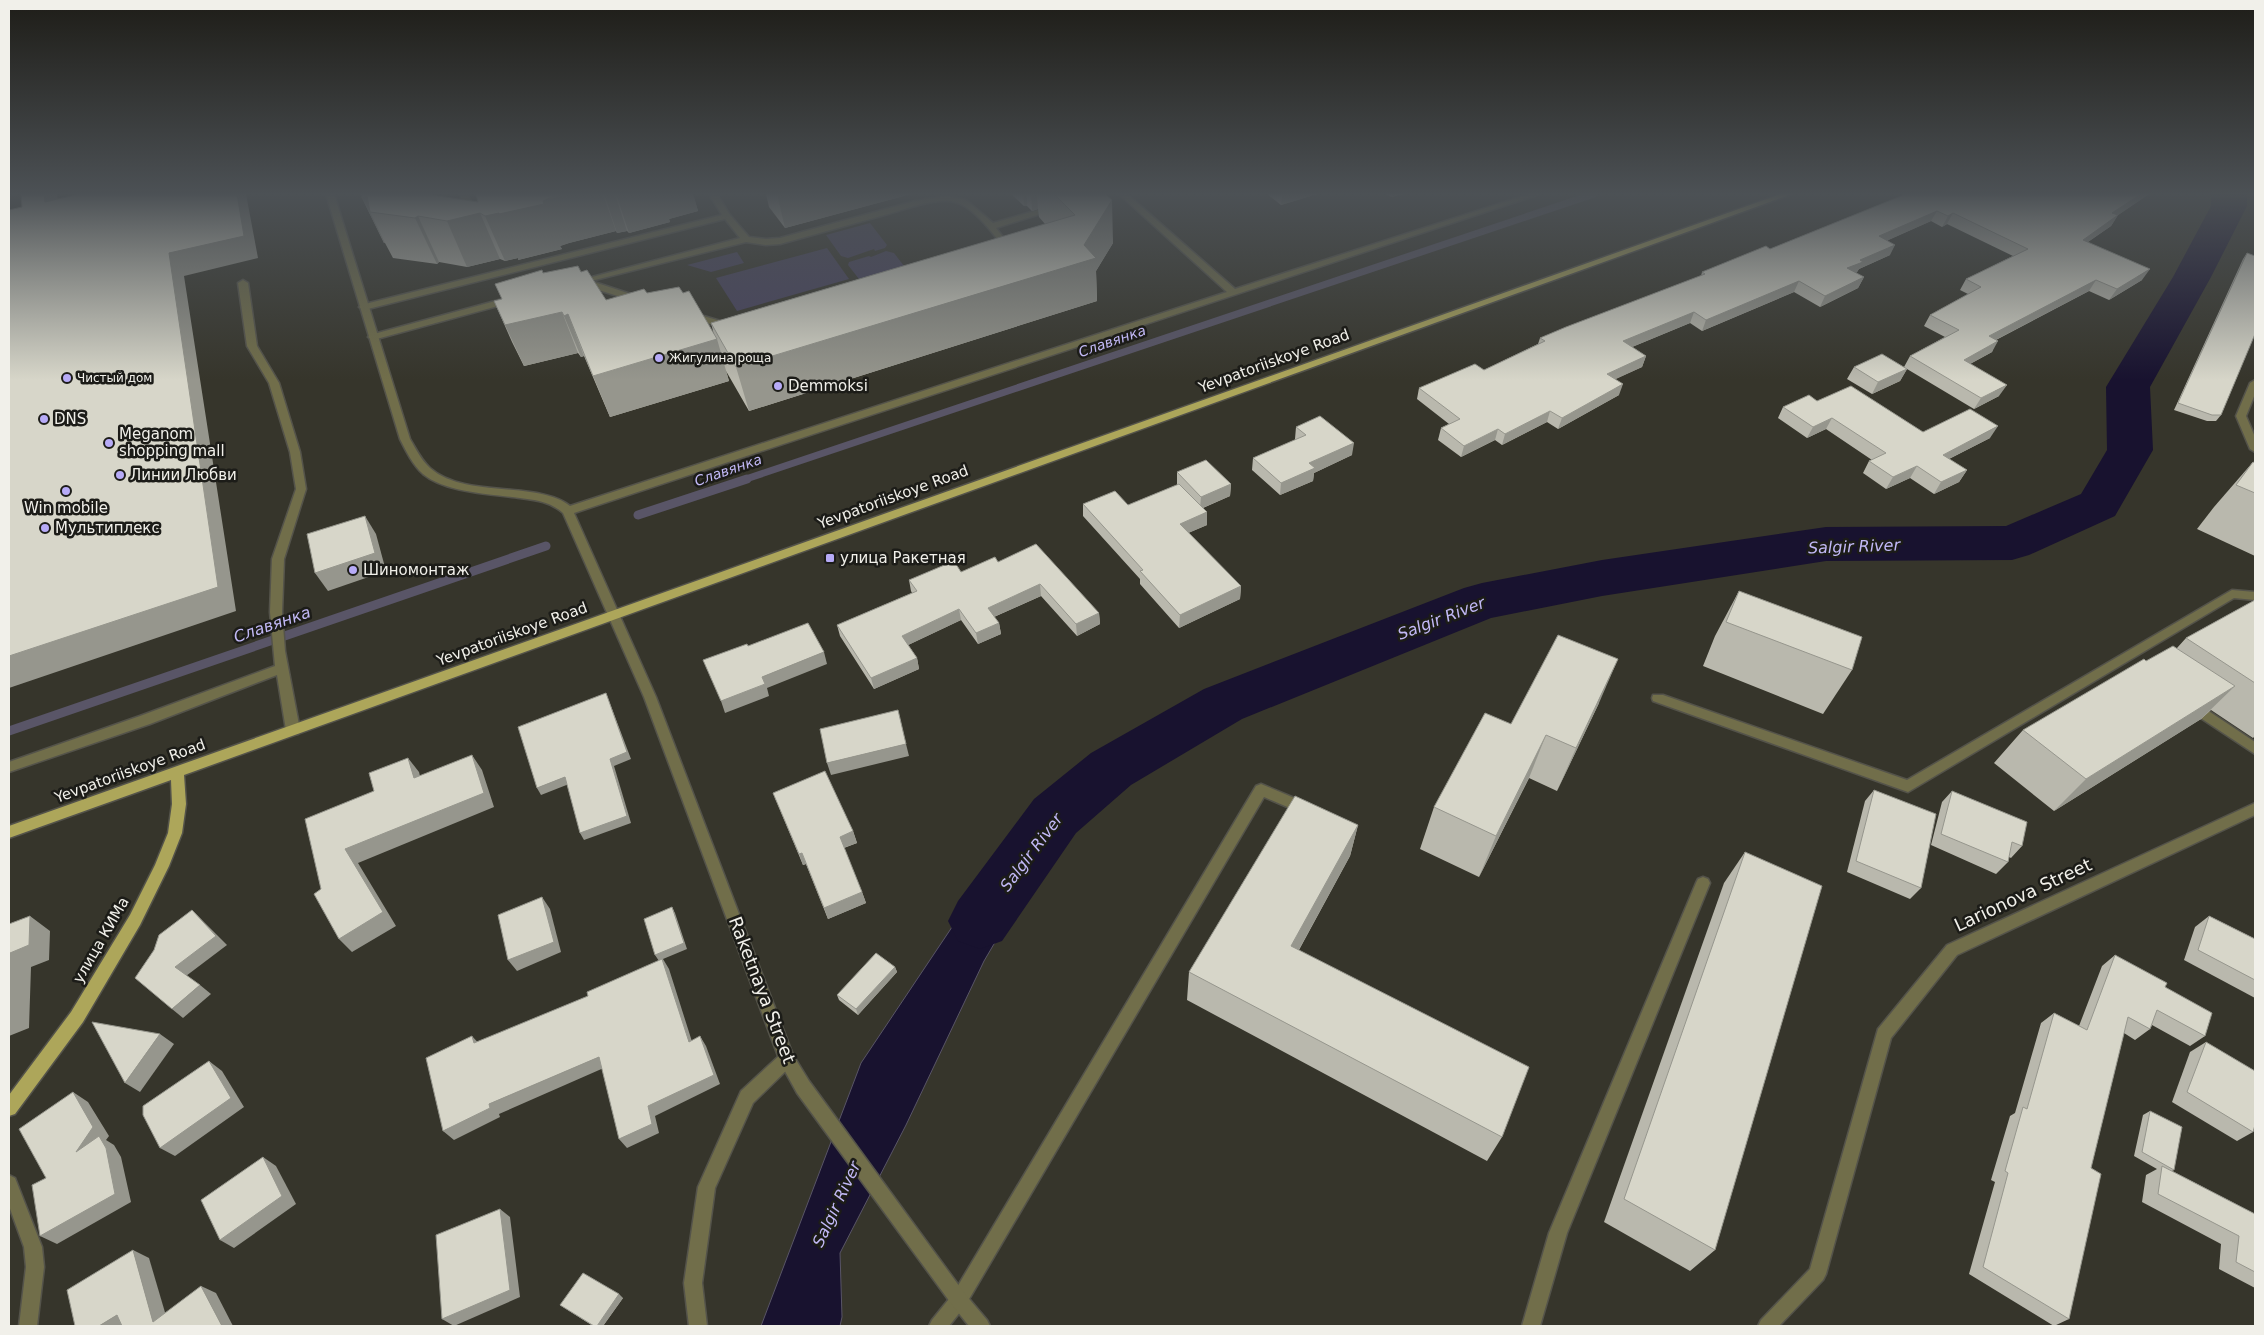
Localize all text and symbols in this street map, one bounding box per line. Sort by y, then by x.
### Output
water label: Славянка [1076,322,1148,360]
street label: Yevpatoriiskoye Road [1195,325,1352,397]
place label: Жигулина роща [669,351,771,365]
marker: Жигулина роща [653,352,665,364]
place label: Чистый дом [77,371,152,385]
marker: Чистый дом [61,372,73,384]
place label: Demmoksi [788,377,868,395]
marker: Demmoksi [772,380,784,392]
place label: DNS [54,410,86,428]
marker: DNS [38,413,50,425]
place label: Meganom shopping mall [119,425,225,460]
marker: Meganom shopping mall [103,437,115,449]
water label: Славянка [692,451,764,489]
street label: Yevpatoriiskoye Road [814,461,971,533]
place label: Линии Любви [130,466,237,484]
marker: Линии Любви [114,469,126,481]
marker: Win mobile [60,485,72,497]
place label: Win mobile [24,499,108,517]
place label: Мультиплекс [55,519,160,537]
marker: Мультиплекс [39,522,51,534]
water label: Salgir River [1808,535,1902,558]
place label: улица Ракетная [840,549,966,567]
marker: улица Ракетная [824,552,836,564]
place label: Шиномонтаж [363,561,470,579]
marker: Шиномонтаж [347,564,359,576]
water label: Salgir River [1395,593,1489,644]
street label: Yevpatoriiskoye Road [433,598,590,670]
water label: Славянка [231,602,313,647]
street label: Yevpatoriiskoye Road [51,735,208,807]
water label: Salgir River [996,809,1068,895]
street label: Larionova Street [1951,854,2095,936]
street label: улица КИМа [69,894,133,986]
street label: Raketnaya Street [725,913,800,1066]
water label: Salgir River [808,1157,865,1250]

